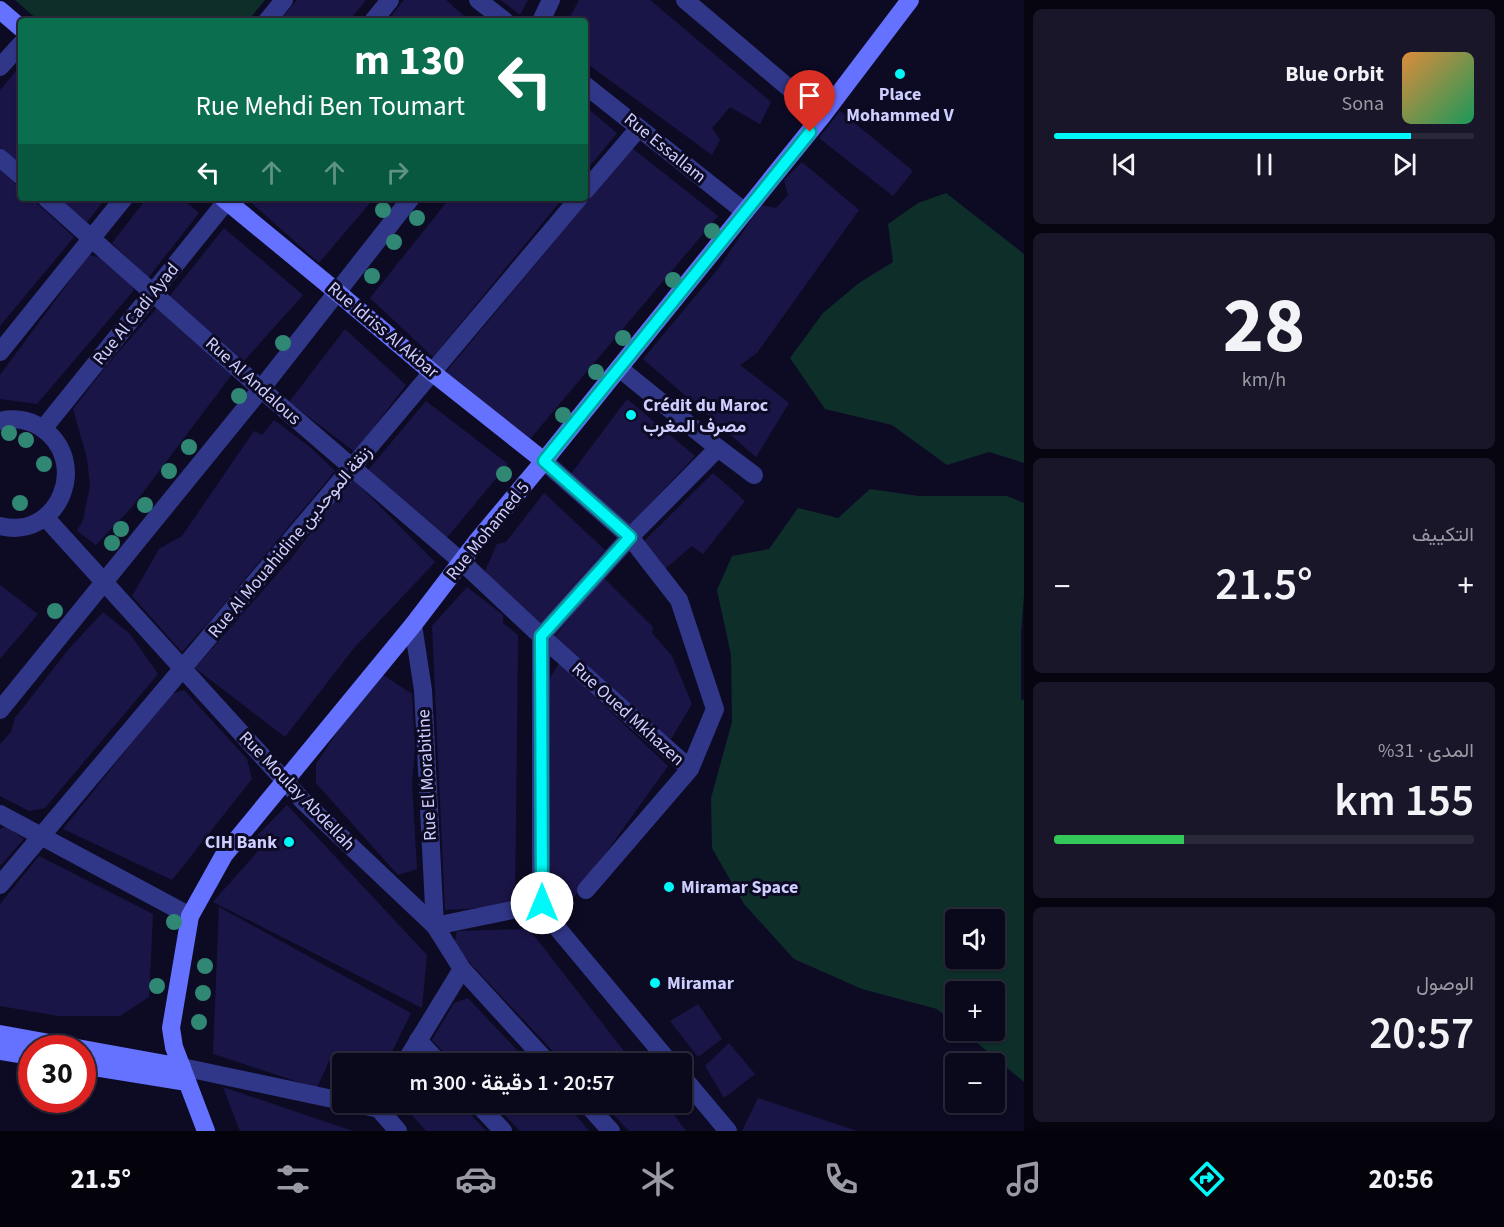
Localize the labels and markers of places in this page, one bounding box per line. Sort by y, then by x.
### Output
marker: Place Mohammed V [893,67,907,81]
pin [784,70,835,132]
place label: Place Mohammed V [846,82,955,128]
place label: Crédit du Maroc مصرف المغرب [643,393,769,439]
marker: Crédit du Maroc مصرف المغرب [624,408,638,422]
place label: CIH Bank [205,830,277,855]
marker: CIH Bank [282,835,296,849]
place label: Miramar Space [681,875,798,900]
marker: Miramar Space [662,880,676,894]
place label: Miramar [667,971,735,996]
marker: Miramar [648,976,662,990]

